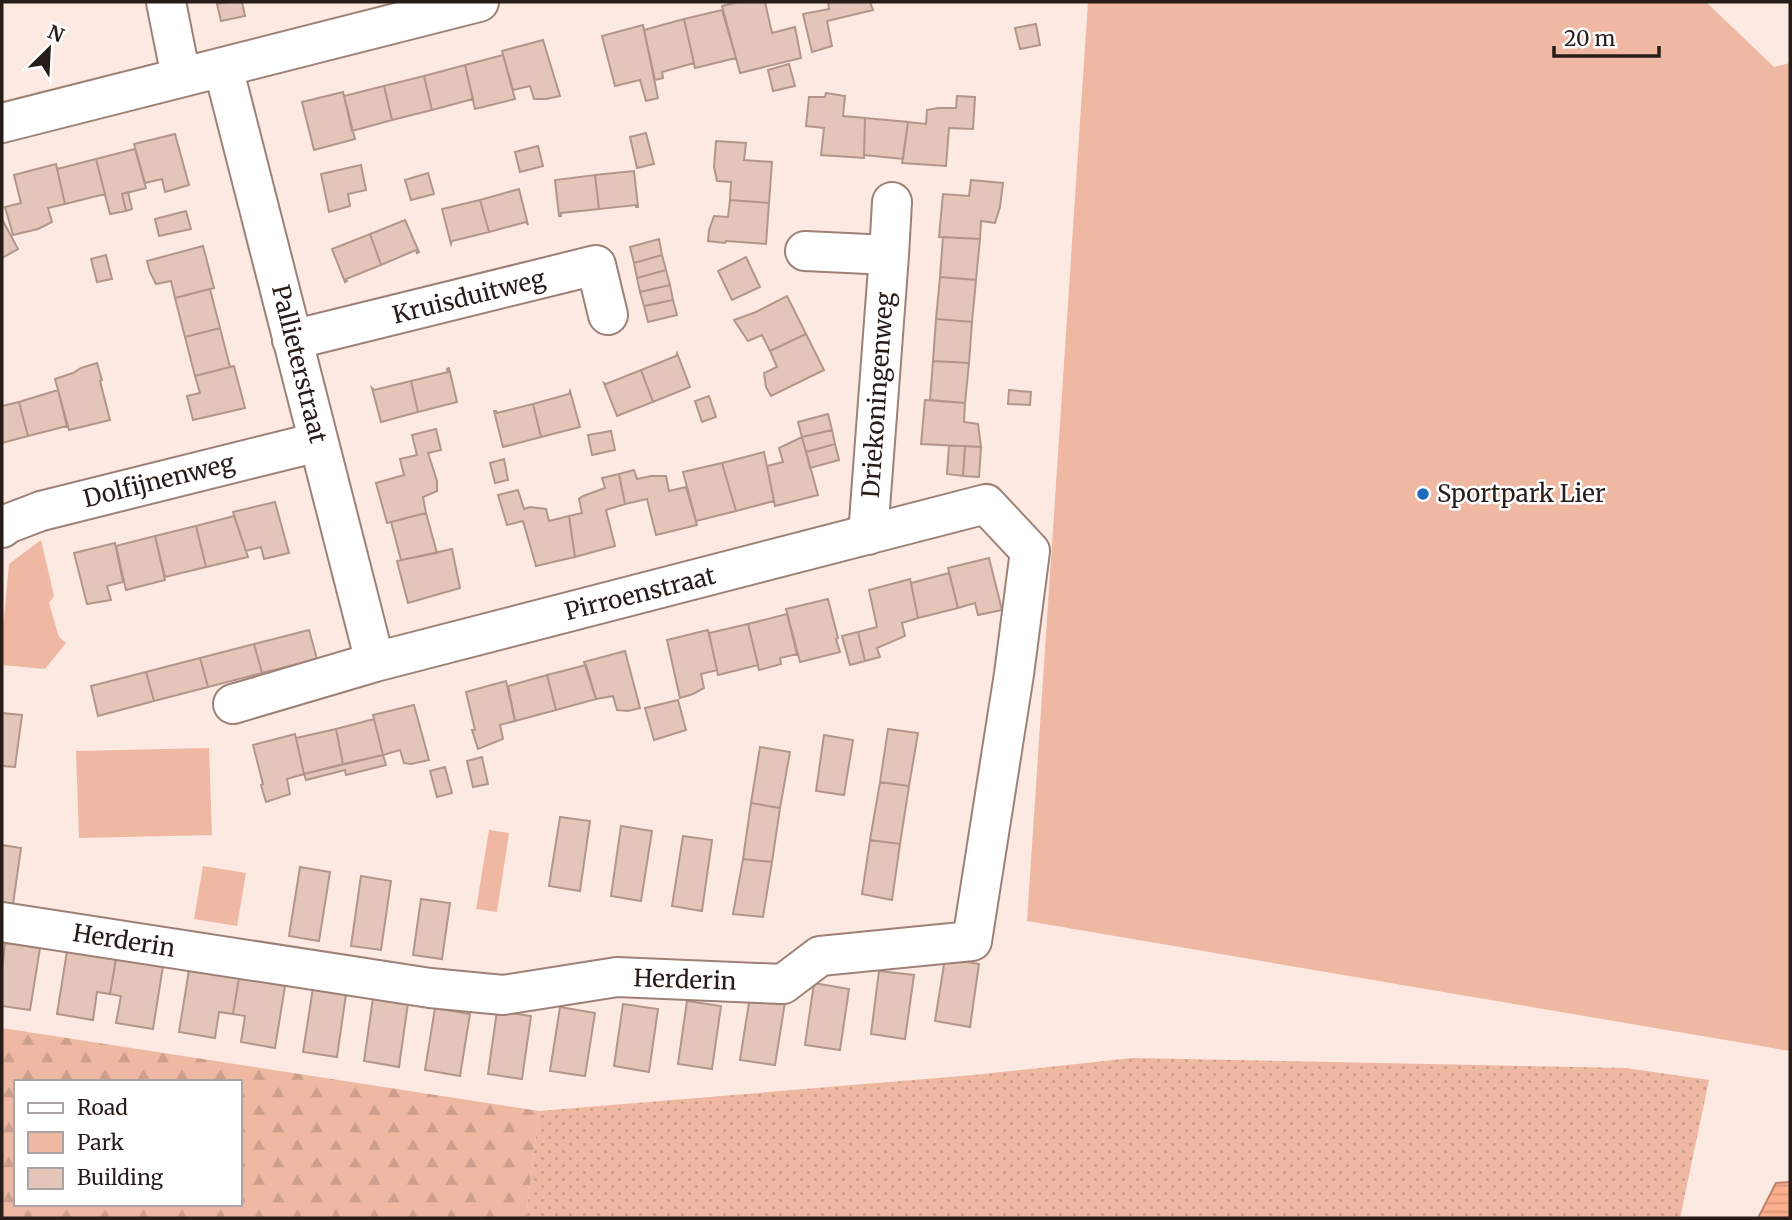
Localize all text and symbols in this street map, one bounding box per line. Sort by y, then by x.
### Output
north arrow [14,14,84,84]
scale bar [1554,14,1659,58]
text: N [44,19,68,47]
text: 20 m [1564,25,1616,52]
street label: Kruisduitweg [389,262,549,330]
street label: Pallieterstraat [265,281,334,447]
street label: Driekoningenweg [855,290,900,499]
street label: Dolfijnenweg [80,447,238,514]
place label: Sportpark Lier [1437,478,1606,509]
marker: Sportpark Lier [1415,486,1431,502]
street label: Pirroenstraat [561,560,719,627]
street label: Herderin [71,917,178,964]
street label: Herderin [633,962,737,997]
legend [14,1080,242,1206]
text: Road [77,1094,128,1121]
text: Park [77,1129,124,1156]
text: Building [77,1164,164,1191]

